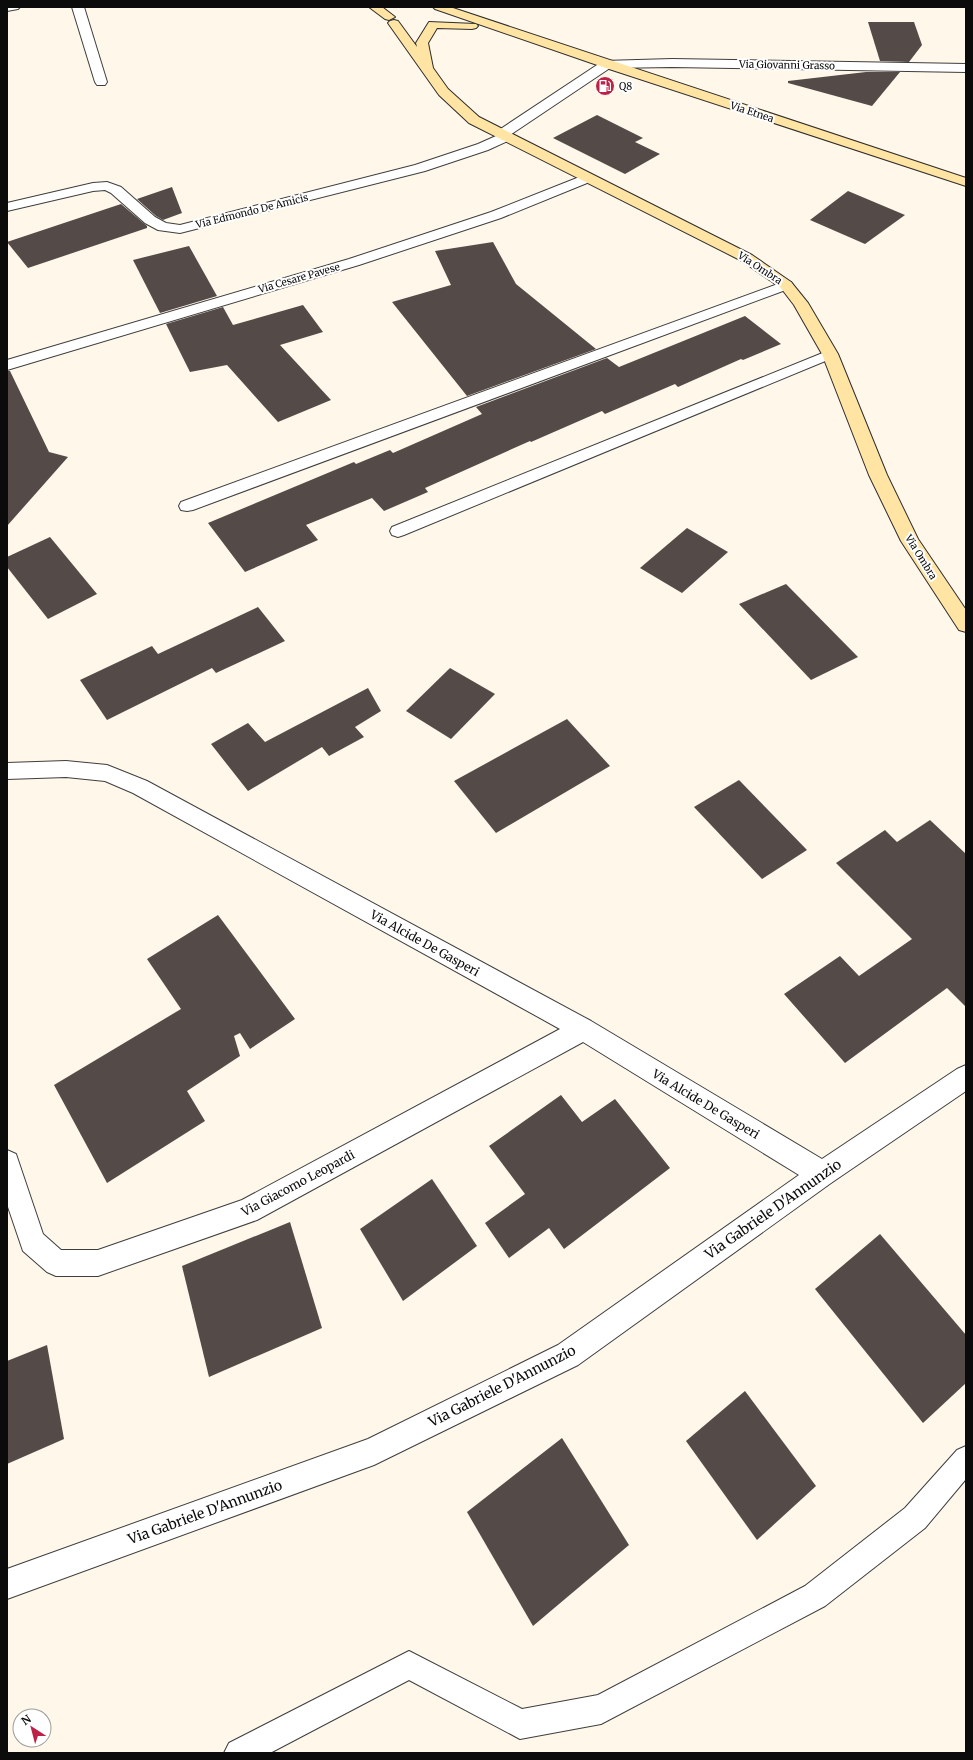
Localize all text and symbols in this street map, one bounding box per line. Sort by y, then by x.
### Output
street label: Via Giovanni Grasso [738,58,835,72]
fuel station icon: Q8 [594,75,616,97]
place label: Q8 [619,80,632,93]
street label: Via Etnea [728,99,776,125]
street label: Via Edmondo De Amicis [193,191,310,232]
street label: Via Ombra [734,248,785,288]
street label: Via Cesare Pavese [256,260,341,296]
street label: Via Ombra [902,531,940,582]
street label: Via Alcide De Gasperi [367,906,482,979]
street label: Via Alcide De Gasperi [649,1066,762,1142]
street label: Via Giacomo Leopardi [238,1147,357,1220]
street label: Via Gabriele D'Annunzio [700,1155,845,1264]
street label: Via Gabriele D'Annunzio [425,1341,579,1431]
street label: Via Gabriele D'Annunzio [125,1476,284,1549]
north arrow [12,1708,52,1748]
text: N [18,1712,34,1728]

